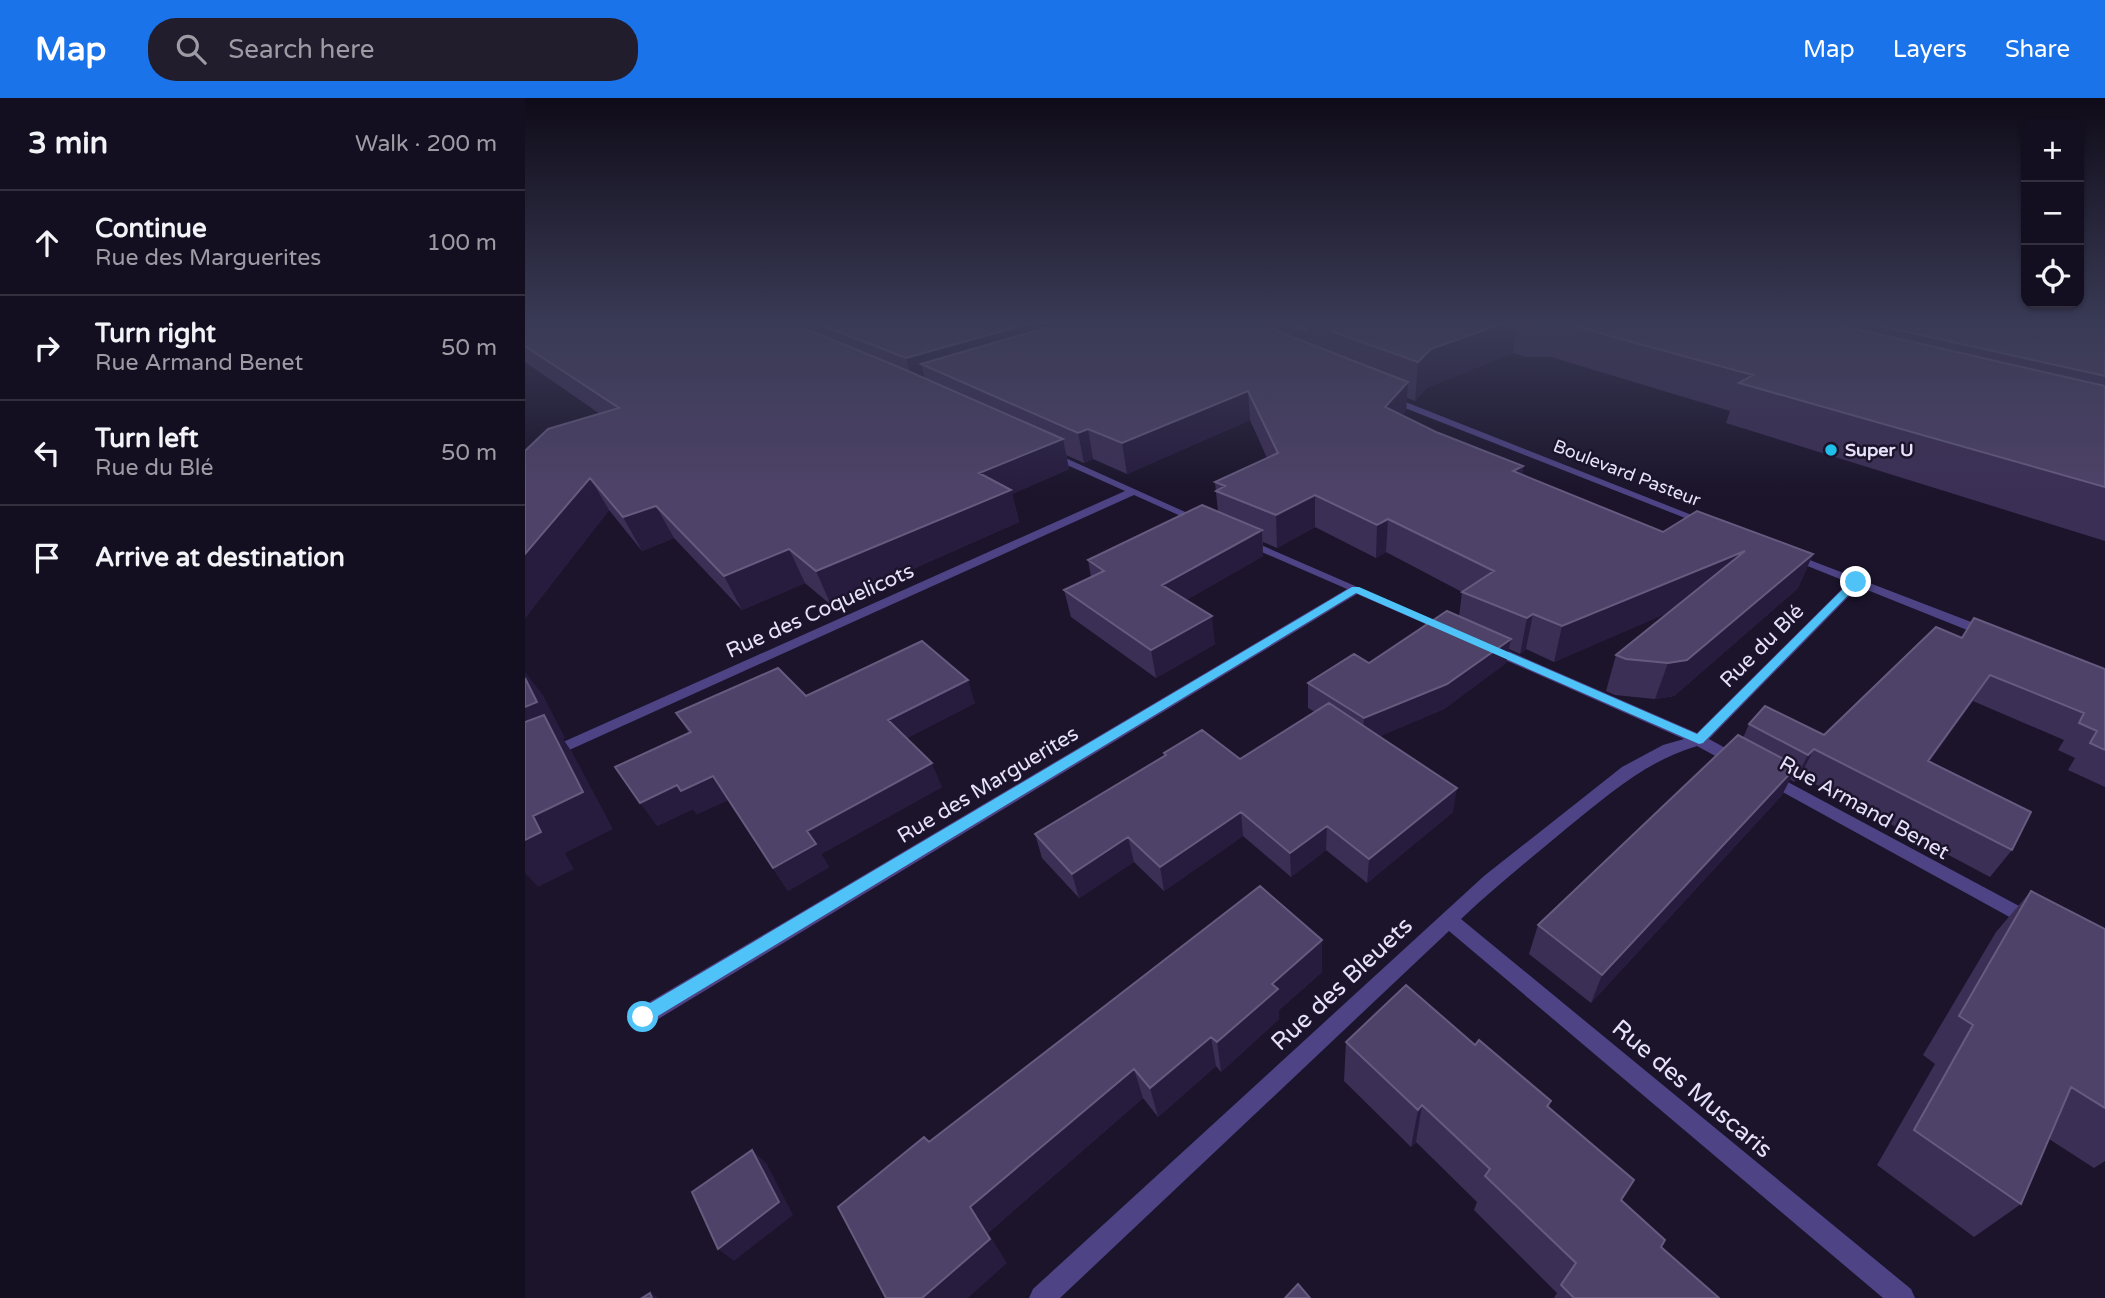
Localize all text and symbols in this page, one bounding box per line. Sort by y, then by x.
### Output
search box [148,18,638,81]
text: Map [35,30,106,69]
icon: search [172,30,210,68]
text: Search here [228,34,374,65]
text: Map [1803,35,1855,64]
text: Layers [1893,35,1967,64]
text: Share [2005,35,2070,64]
map controls [2021,119,2084,308]
button: + [2021,119,2084,182]
text: 3 min [28,125,108,162]
text: Walk · 200 m [355,130,497,158]
button: − [2021,182,2084,245]
text: Continue [95,213,207,244]
icon: ahead [28,224,66,262]
text: 100 m [427,229,497,257]
text: Rue des Marguerites [95,244,321,272]
button: locate [2021,245,2084,308]
text: Turn right [95,318,216,349]
icon: right [28,329,66,367]
text: 50 m [441,334,497,362]
text: Rue Armand Benet [95,349,303,377]
text: Turn left [95,423,198,454]
icon: left [28,434,66,472]
street label: Boulevard Pasteur [1550,435,1704,511]
text: 50 m [441,439,497,467]
place label: Super U [1845,439,1914,461]
marker: Super U [1823,442,1839,458]
text: Rue du Blé [95,454,213,482]
icon: arrive [28,539,66,577]
text: Arrive at destination [95,542,345,573]
street label: Rue des Coquelicots [722,558,918,664]
route end [1840,566,1871,597]
street label: Rue du Blé [1715,599,1809,693]
street label: Rue des Marguerites [893,721,1083,849]
street label: Rue Armand Benet [1775,751,1953,865]
street label: Rue des Bleuets [1265,911,1419,1057]
route start [627,1001,658,1032]
street label: Rue des Muscaris [1606,1014,1778,1164]

